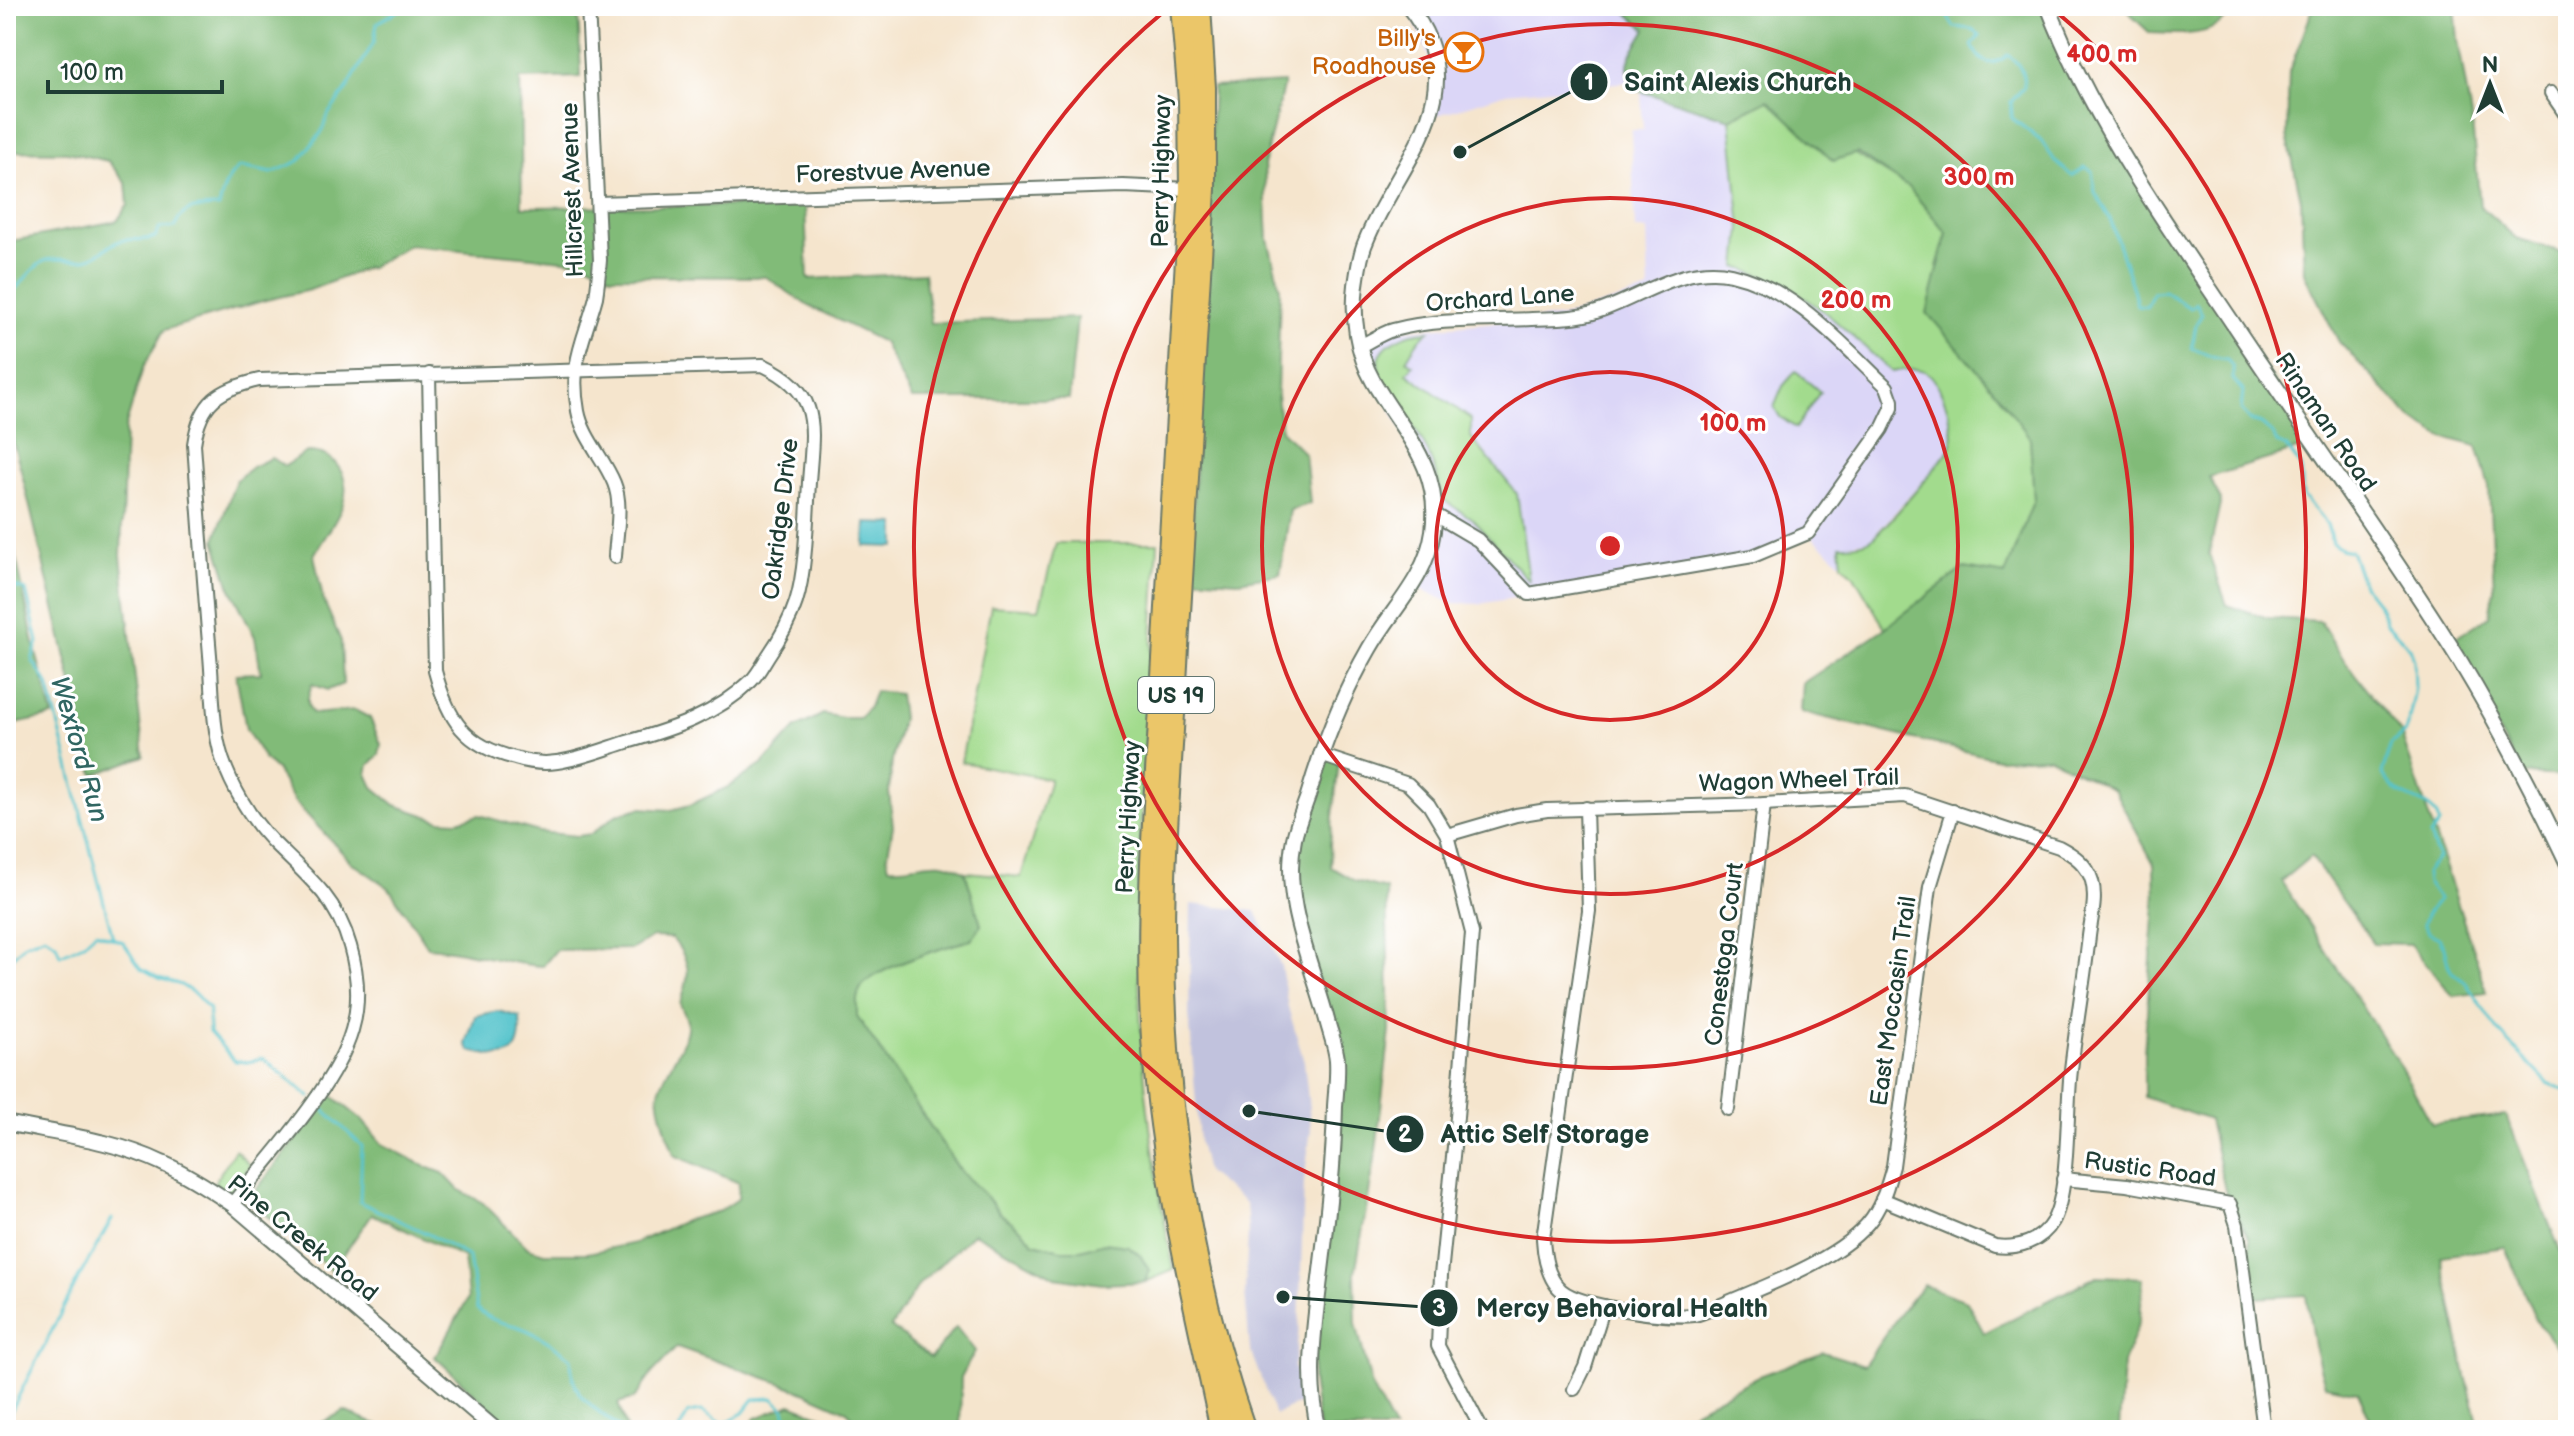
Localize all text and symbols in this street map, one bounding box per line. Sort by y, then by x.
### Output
place label: Billy's Roadhouse [1312,24,1436,81]
bar icon: Billy's Roadhouse [1443,31,1485,73]
text: 400 m [2067,40,2138,69]
scale bar [48,44,222,94]
north arrow [2450,44,2530,124]
text: N [2482,52,2498,79]
callout: Saint Alexis Church [1569,57,1868,107]
text: 100 m [60,58,124,87]
text: 1 [1584,68,1594,97]
text: Saint Alexis Church [1624,68,1852,99]
street label: Perry Highway [1146,94,1177,248]
street label: Hillcrest Avenue [555,102,590,278]
street label: Forestvue Avenue [795,154,991,189]
text: 300 m [1944,163,2014,192]
street label: Orchard Lane [1425,279,1575,318]
text: 200 m [1821,286,1891,315]
street label: Rinaman Road [2268,347,2383,497]
text: 100 m [1700,409,1766,438]
street label: Oakridge Drive [756,437,805,601]
centre of rings [1596,532,1624,560]
water label: Wexford Run [43,673,114,826]
road number: US 19 [1138,677,1214,713]
street label: Perry Highway [1110,740,1147,894]
street label: Wagon Wheel Trail [1698,763,1900,798]
street label: Conestoga Court [1699,860,1750,1047]
street label: East Moccasin Trail [1864,894,1923,1108]
callout: Attic Self Storage [1385,1109,1665,1159]
text: 2 [1398,1120,1413,1149]
text: Attic Self Storage [1440,1120,1649,1151]
street label: Rustic Road [2082,1146,2218,1193]
street label: Pine Creek Road [222,1169,384,1308]
callout: Mercy Behavioral Health [1419,1283,1784,1333]
text: 3 [1432,1294,1446,1323]
text: Mercy Behavioral Health [1476,1294,1768,1325]

